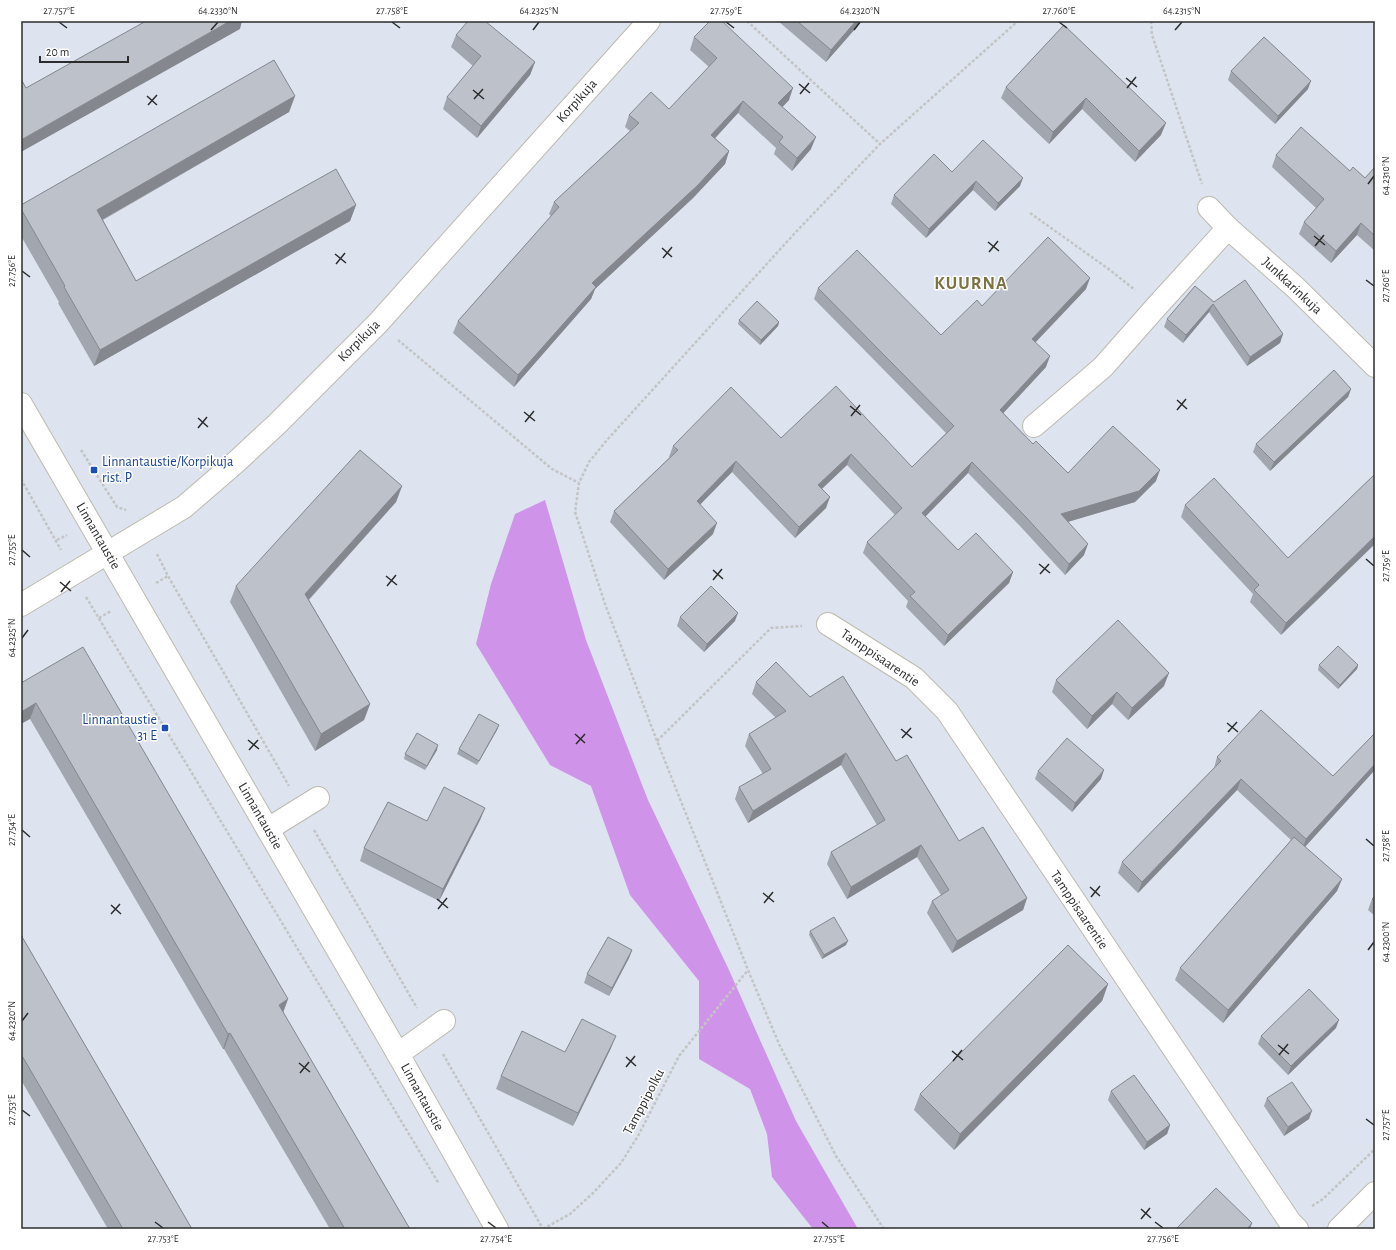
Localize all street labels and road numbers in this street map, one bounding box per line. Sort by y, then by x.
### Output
street label: Korpikuja [554,76,600,125]
street label: Junkkarinkuja [1259,255,1325,317]
street label: Korpikuja [335,317,383,365]
street label: Linnantaustie [73,500,123,572]
street label: Tamppisaarentie [838,627,922,689]
street label: Linnantaustie [235,780,285,852]
street label: Tamppisaarentie [1048,868,1110,952]
street label: Linnantaustie [398,1061,446,1133]
street label: Tamppipolku [621,1067,667,1137]

